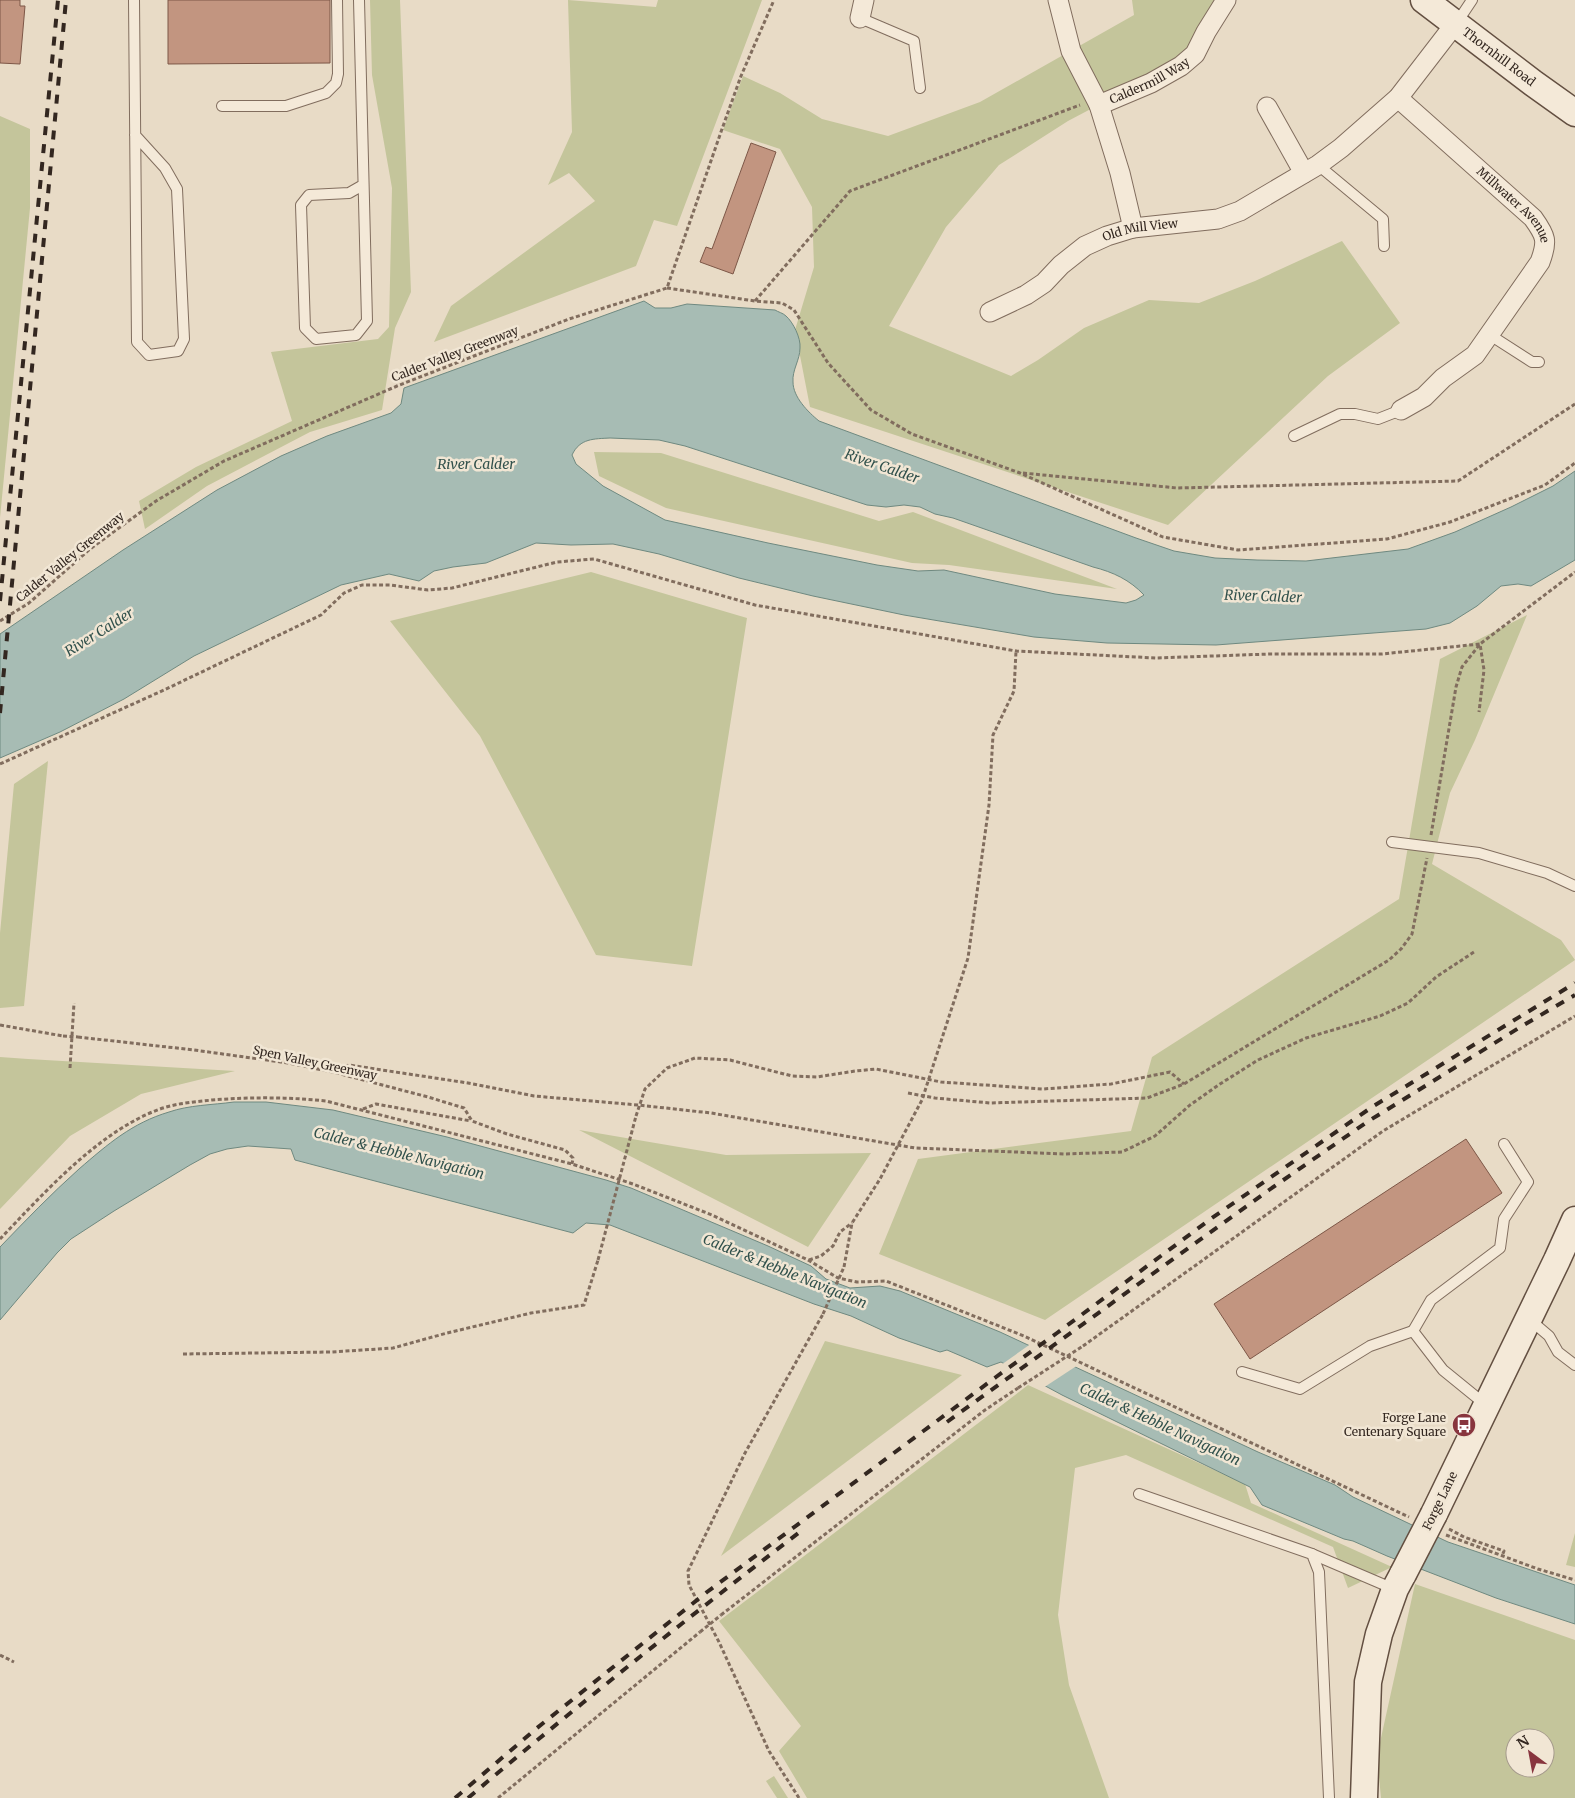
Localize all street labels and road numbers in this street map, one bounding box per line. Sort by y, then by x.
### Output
street label: Thornhill Road [1460,24,1539,89]
street label: Caldermill Way [1107,54,1192,107]
street label: Millwater Avenue [1474,164,1553,244]
street label: Old Mill View [1100,215,1180,244]
street label: Calder Valley Greenway [389,322,520,385]
street label: Calder Valley Greenway [13,508,127,605]
street label: Spen Valley Greenway [252,1042,379,1083]
street label: Forge Lane [1419,1469,1460,1533]

